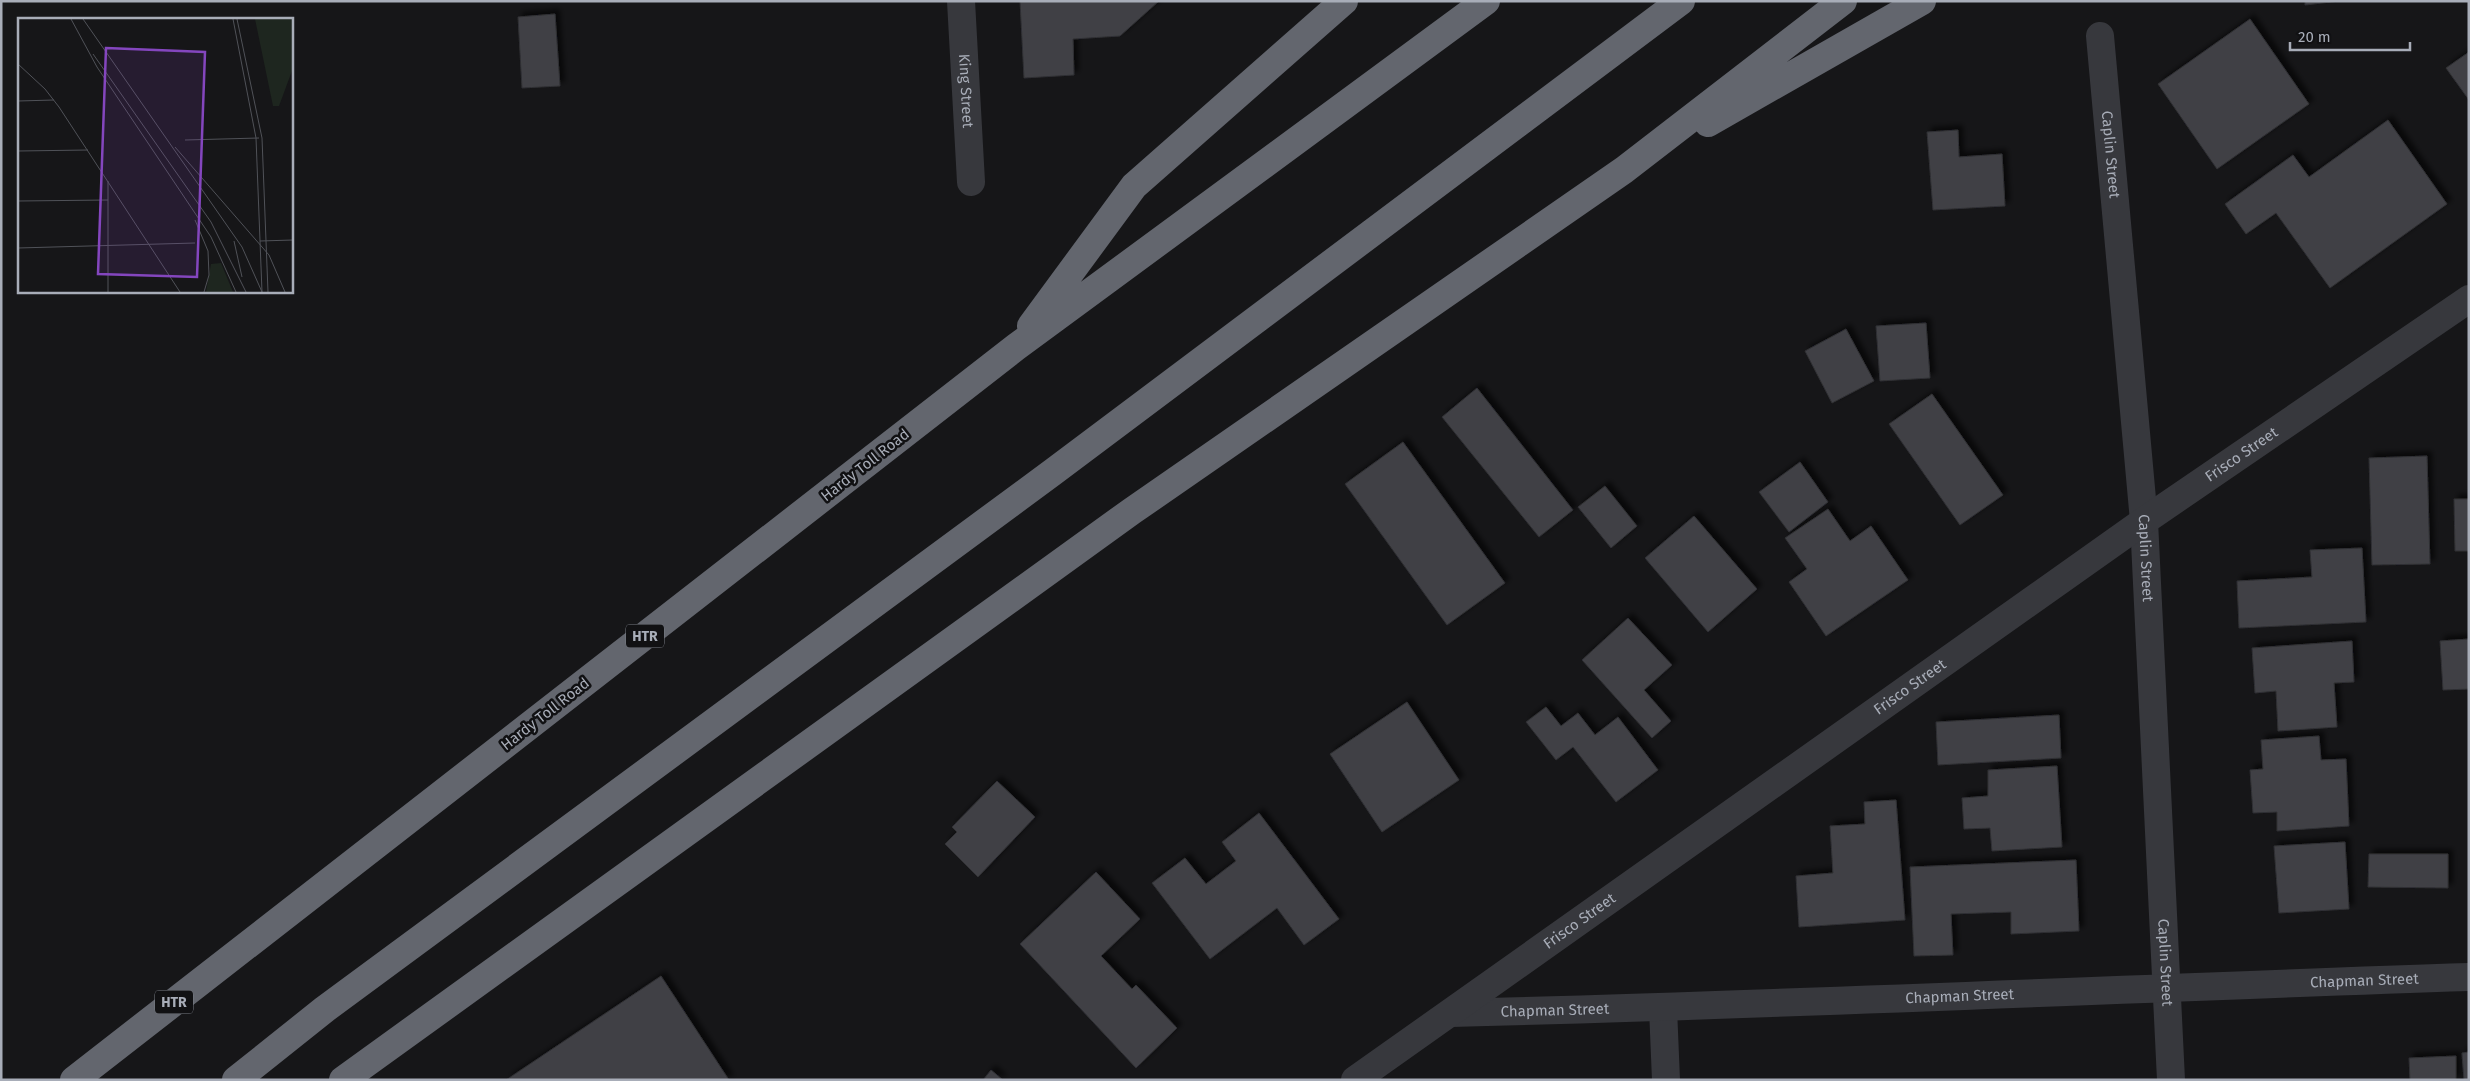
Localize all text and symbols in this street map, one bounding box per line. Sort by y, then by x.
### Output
inset map [18,18,292,292]
scale bar [2290,20,2410,52]
text: 20 m [2298,28,2331,46]
street label: King Street [955,53,977,129]
street label: Caplin Street [2098,110,2124,199]
street label: Frisco Street [2202,423,2282,486]
street label: Hardy Toll Road [817,425,913,505]
street label: Caplin Street [2134,513,2157,603]
road number: HTR [626,624,664,648]
street label: Frisco Street [1870,655,1950,719]
street label: Hardy Toll Road [497,674,593,754]
street label: Frisco Street [1540,889,1619,953]
street label: Caplin Street [2154,918,2176,1007]
street label: Chapman Street [2310,970,2420,992]
street label: Chapman Street [1905,985,2015,1007]
road number: HTR [155,990,193,1014]
street label: Chapman Street [1500,1000,1610,1021]

